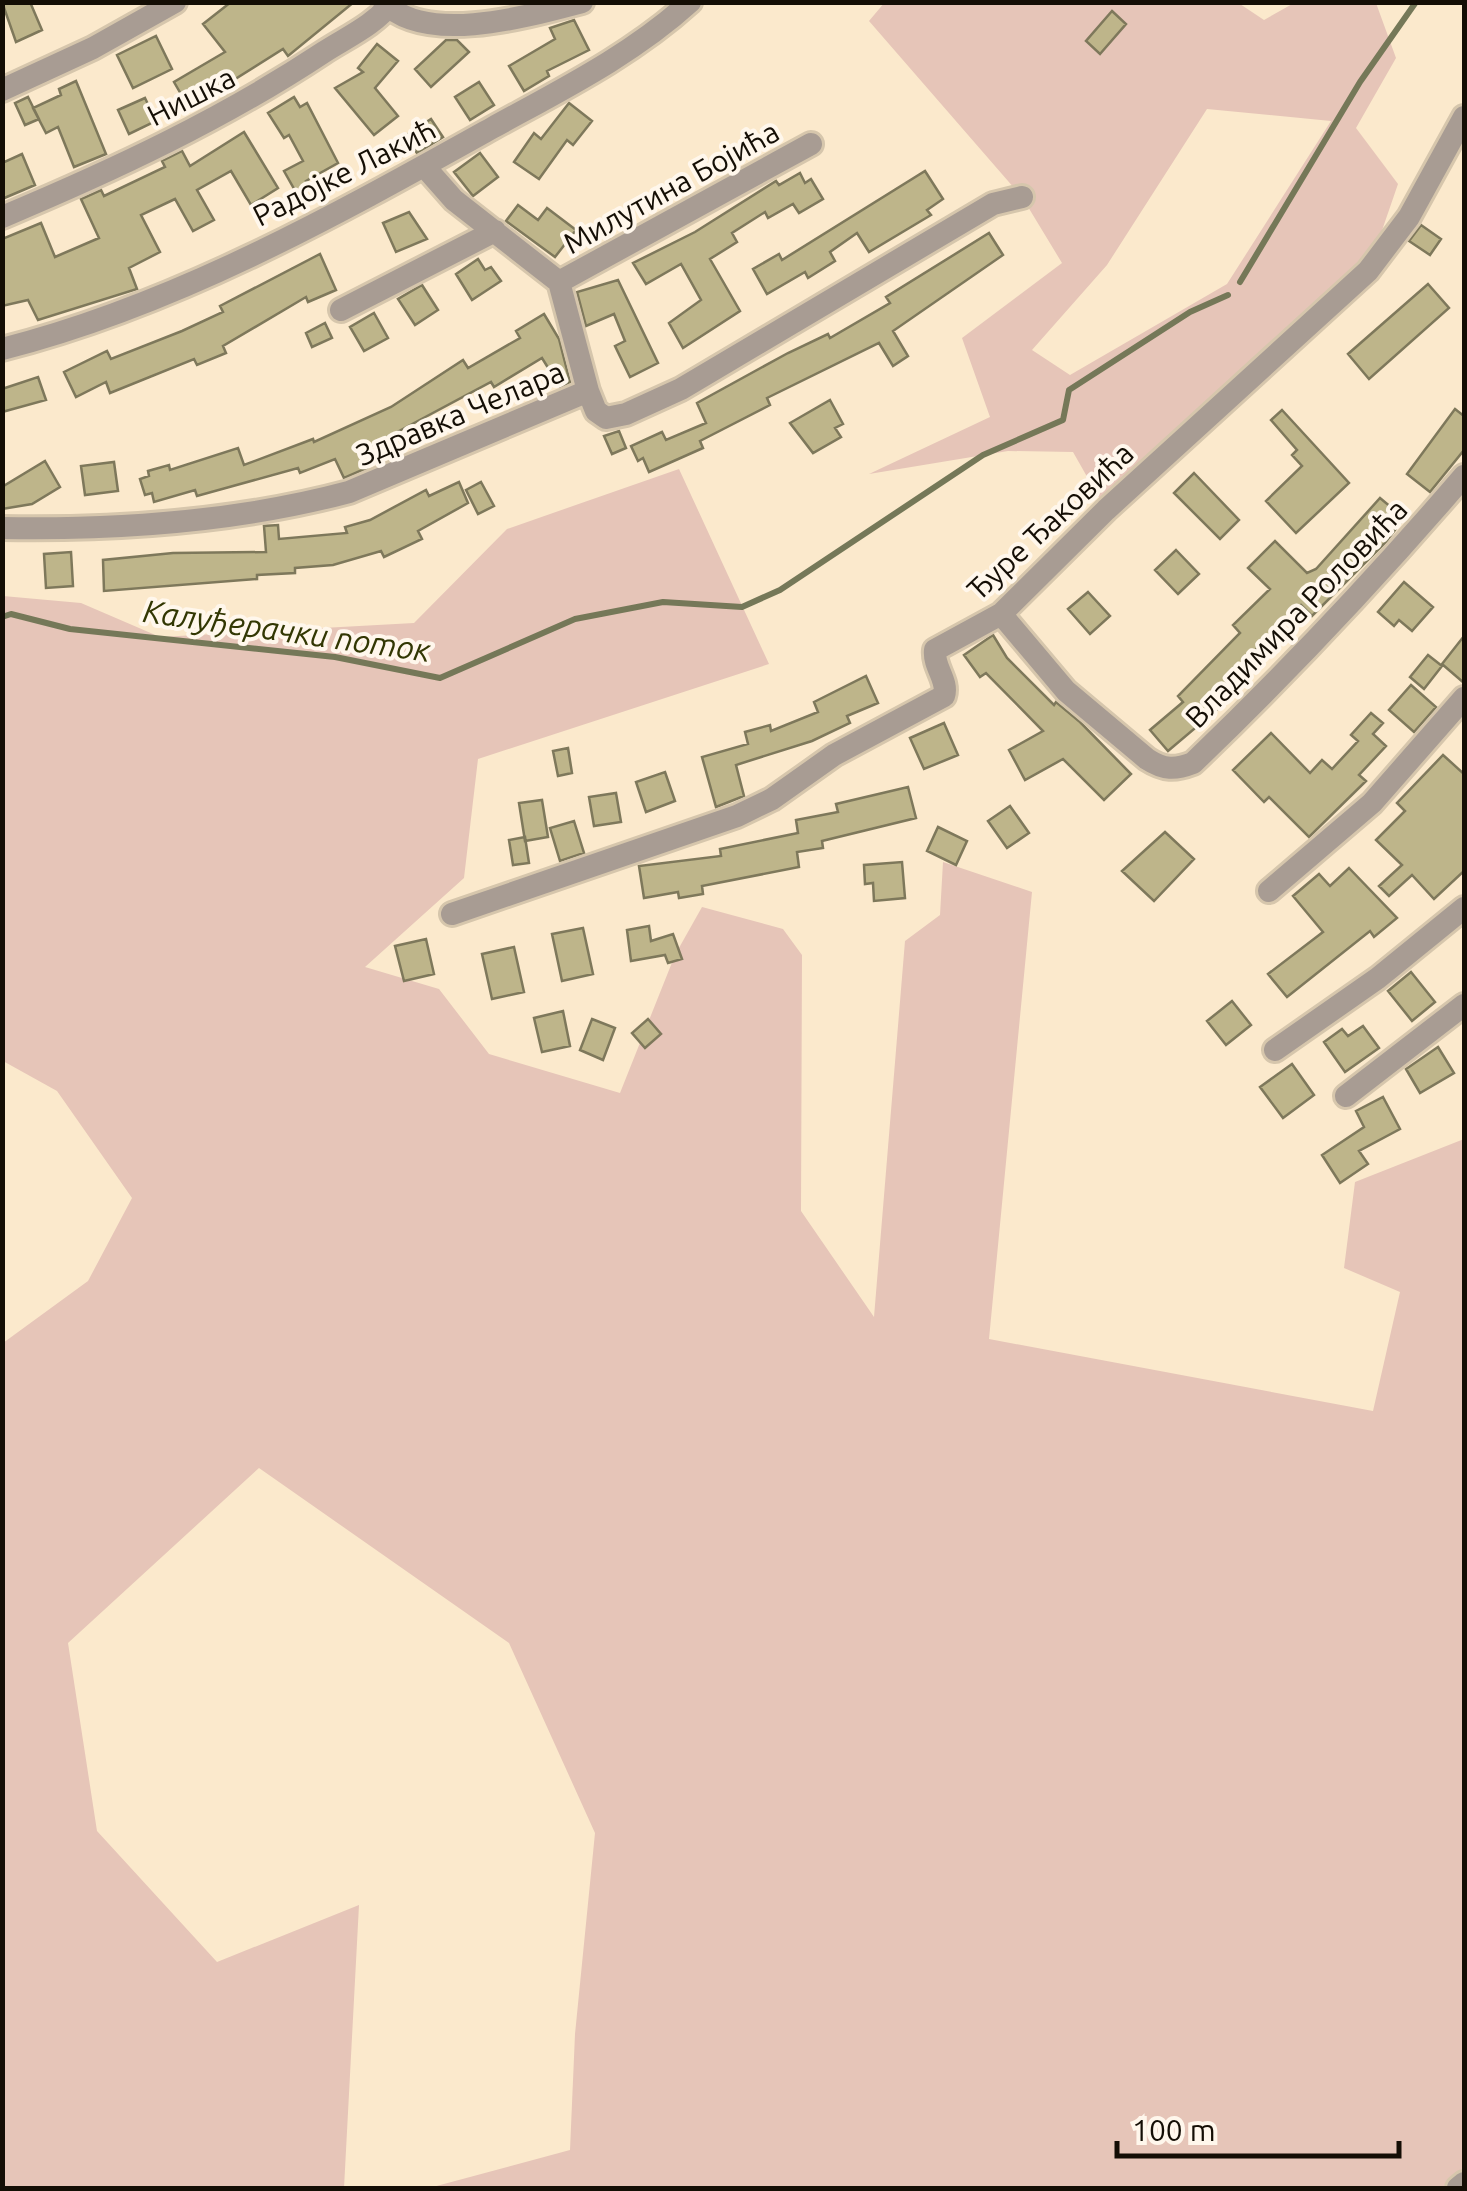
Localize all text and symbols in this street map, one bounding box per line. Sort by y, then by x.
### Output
street label: Нишка [141,60,241,132]
street label: Радојке Лакић [247,111,441,233]
street label: Милутина Бојића [557,114,785,260]
street label: Здравка Челара [351,354,569,472]
street label: Ђуре Ђаковића [960,436,1140,606]
street label: Владимира Роловића [1178,492,1414,734]
water label: Калуђерачки поток [141,592,433,668]
scale bar [1117,2096,1400,2158]
text: 100 m [1132,2113,1216,2147]

